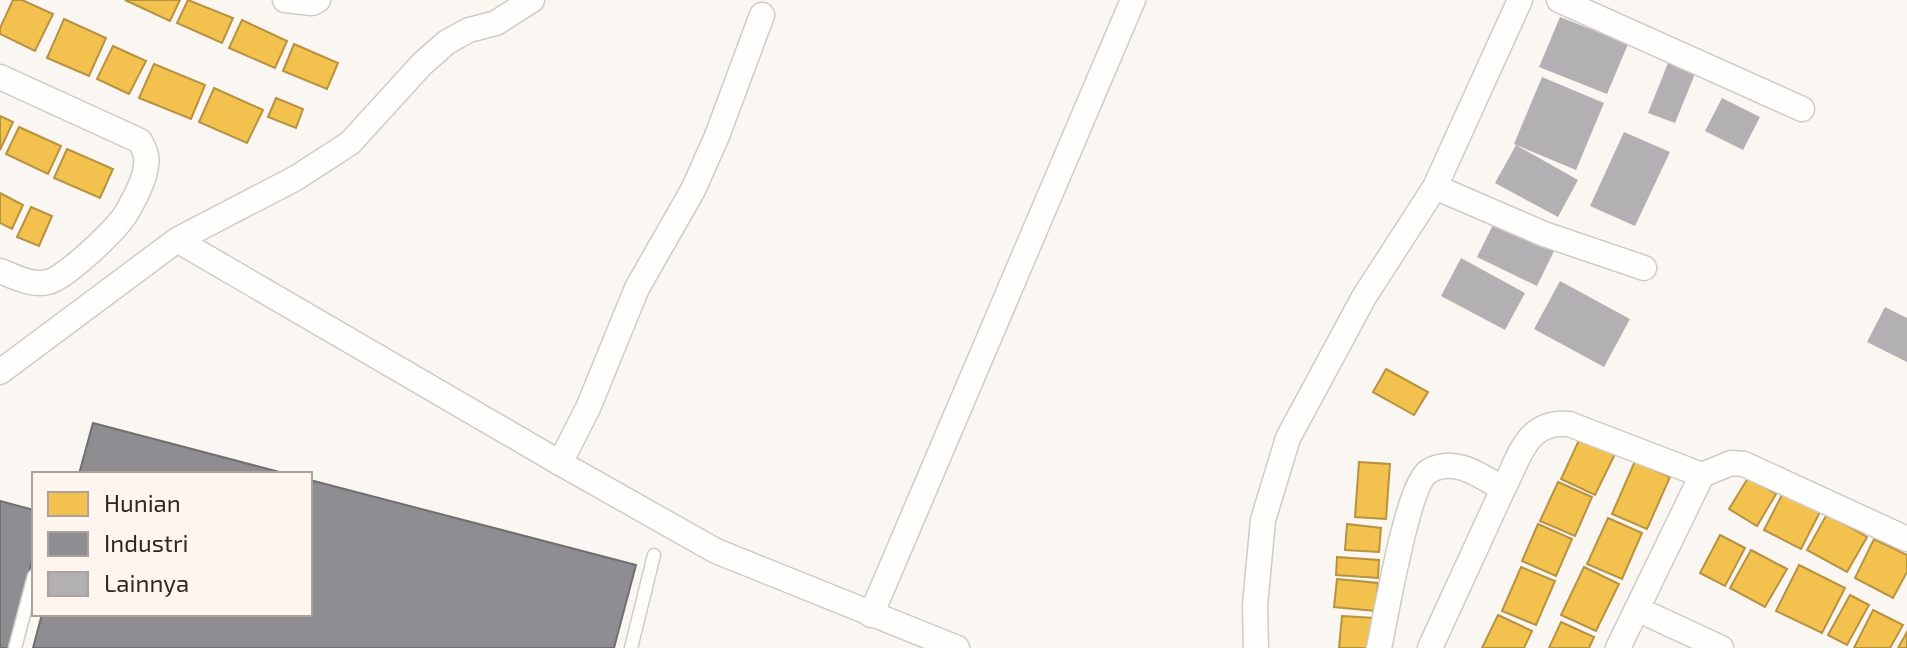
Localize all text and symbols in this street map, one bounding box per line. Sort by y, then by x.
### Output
legend [32,472,312,616]
text: Hunian [104,488,181,517]
text: Industri [104,528,189,557]
text: Lainnya [104,568,189,597]

